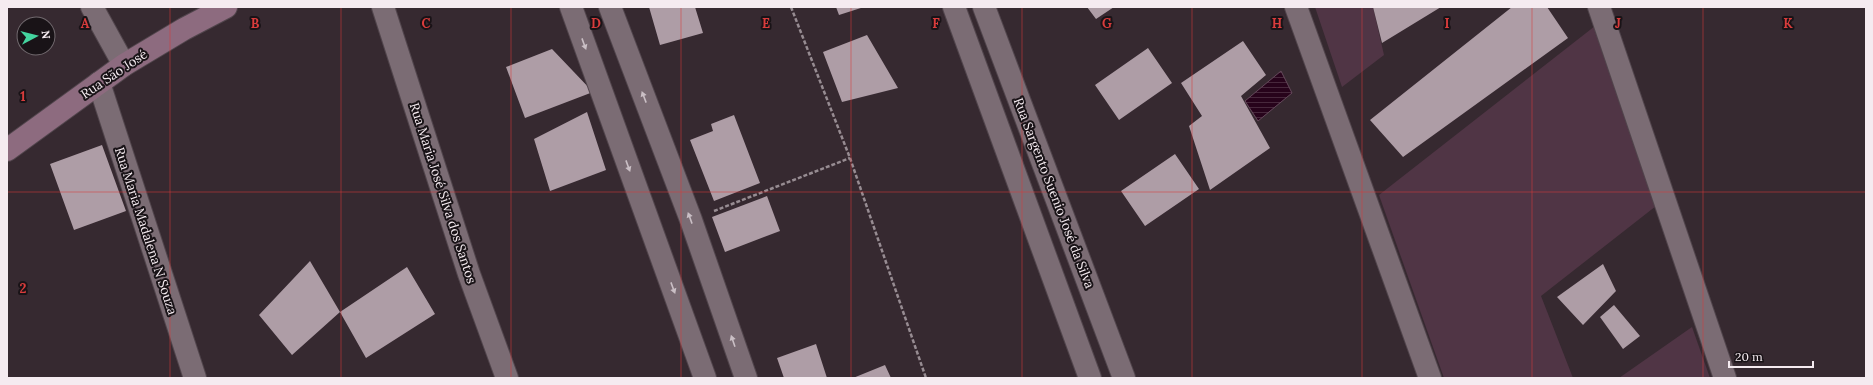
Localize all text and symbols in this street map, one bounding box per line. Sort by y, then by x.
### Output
text: A [81,15,90,32]
text: B [251,15,260,32]
text: C [422,15,431,32]
text: D [591,15,601,32]
text: E [762,15,770,32]
text: F [932,15,940,32]
text: G [1102,15,1112,32]
text: H [1272,15,1282,32]
text: I [1444,15,1450,32]
text: J [1615,15,1621,32]
text: K [1783,15,1793,32]
north arrow [16,16,56,56]
text: N [38,30,53,40]
one-way arrow [582,38,588,50]
street label: Rua São José [77,46,151,102]
text: 1 [20,88,26,105]
one-way arrow [641,90,647,102]
street label: Rua Sargento Suenio José da Silva [1010,95,1098,291]
street label: Rua Maria José Silva dos Santos [406,100,480,286]
street label: Rua Maria Madalena N Souza [111,145,181,317]
one-way arrow [626,160,632,172]
one-way arrow [687,212,693,224]
text: 2 [20,280,27,297]
one-way arrow [670,283,676,295]
one-way arrow [730,335,736,347]
scale bar [1729,343,1813,369]
text: 20 m [1735,349,1763,364]

